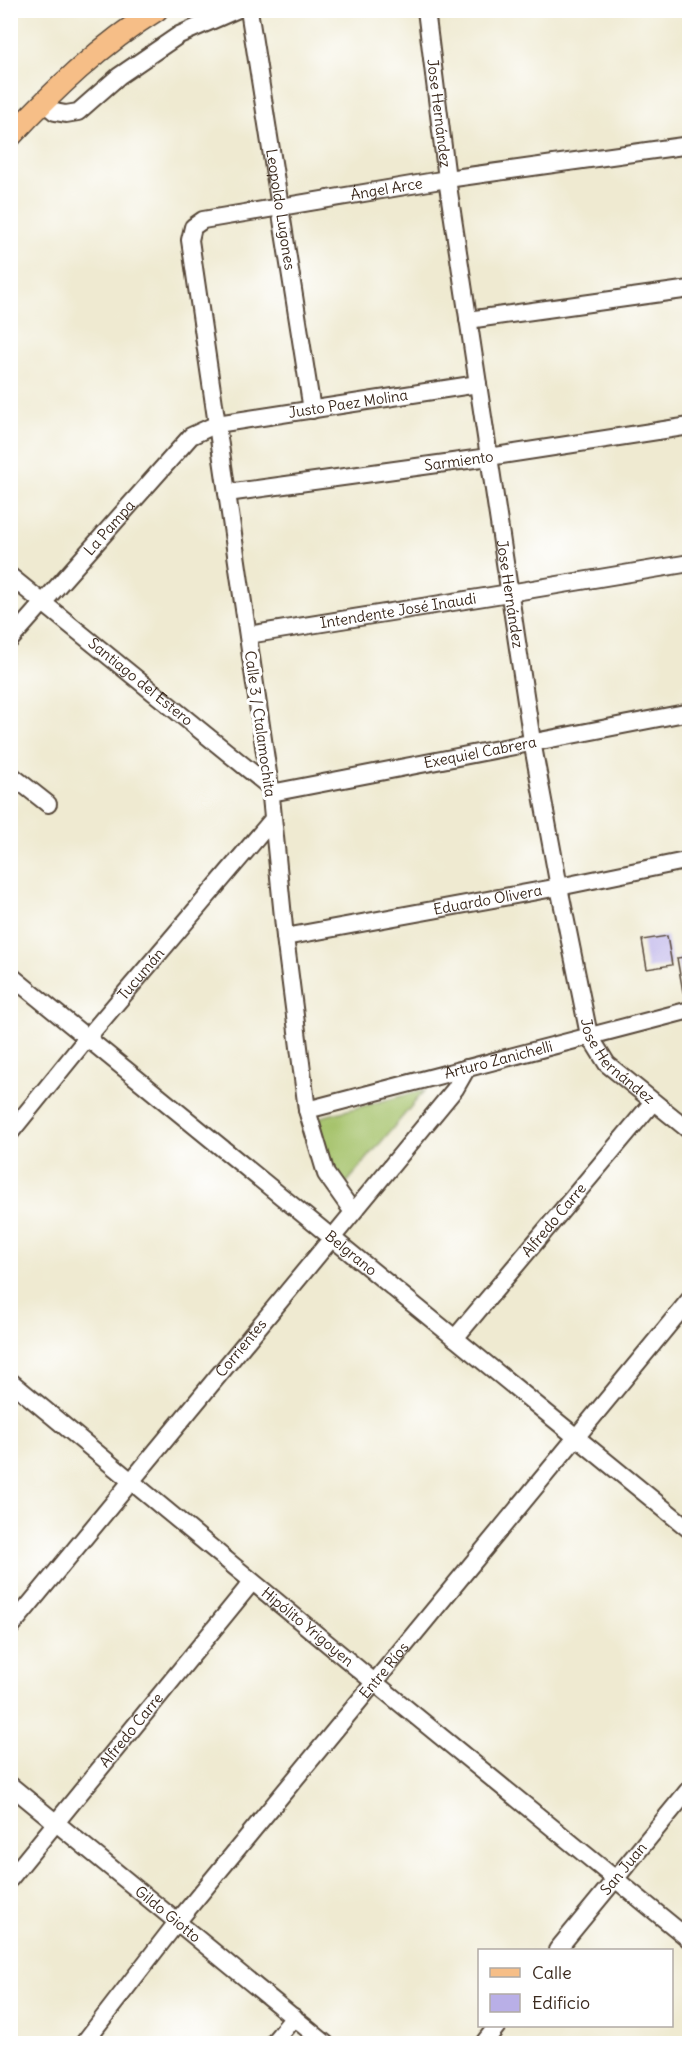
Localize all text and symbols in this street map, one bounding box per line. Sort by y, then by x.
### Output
street label: Jose Hernández [423,58,455,169]
street label: Leopoldo Lugones [262,147,300,272]
street label: Ángel Arce [349,173,424,204]
street label: Justo Paez Molina [287,385,410,422]
street label: Sarmiento [423,446,495,475]
street label: La Pampa [80,496,139,559]
street label: Jose Hernández [493,538,528,649]
street label: Intendente José Inaudi [319,588,477,632]
street label: Santiago del Estero [84,633,197,730]
street label: Calle 3 / Ctalamochita [241,649,280,799]
street label: Exequiel Cabrera [422,732,538,772]
street label: Eduardo Olivera [432,880,544,919]
street label: Tucumán [113,944,168,1004]
street label: Jose Hernández [577,1016,659,1108]
street label: Arturo Zanichelli [442,1036,555,1083]
street label: Alfredo Carre [517,1179,590,1261]
street label: Belgrano [321,1226,381,1280]
street label: Corrientes [211,1314,271,1381]
street label: Hipólito Yrigoyen [258,1583,358,1670]
street label: Entre Ríos [355,1638,413,1702]
street label: Alfredo Carre [95,1689,167,1771]
street label: San Juan [596,1838,651,1899]
street label: Gildo Giotto [131,1881,205,1946]
legend [478,1949,673,2027]
text: Calle [532,1961,572,1984]
text: Edificio [532,1991,590,2014]

